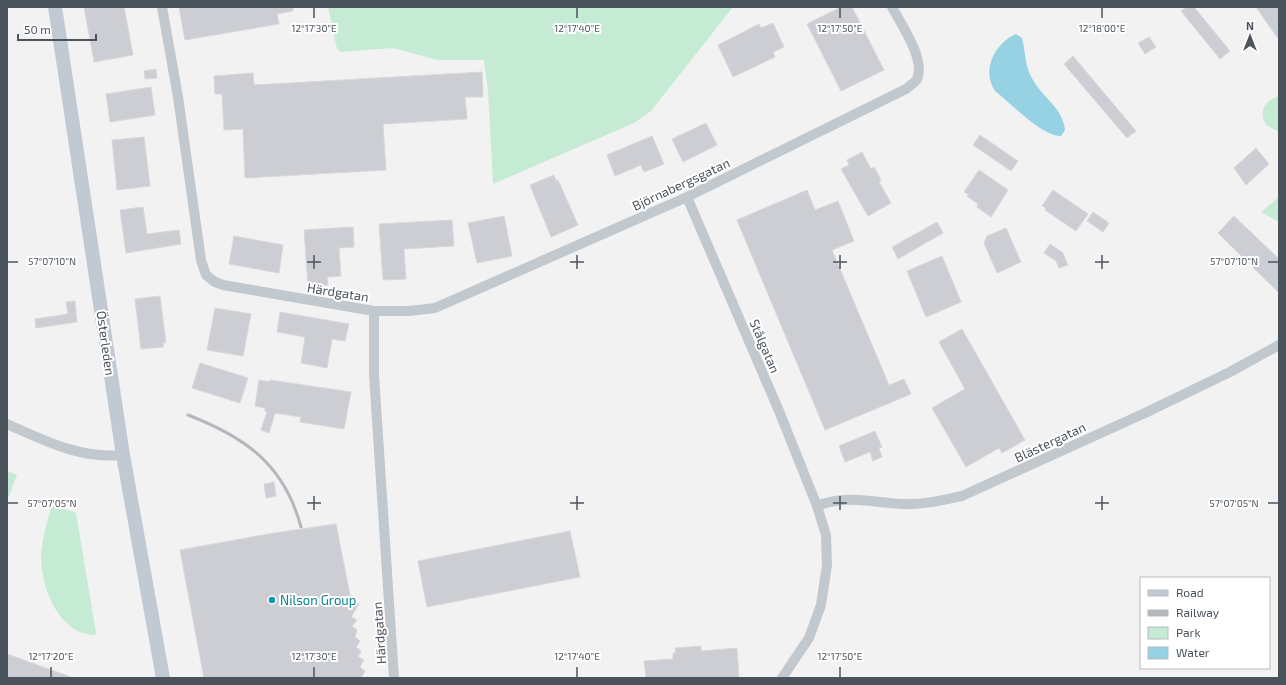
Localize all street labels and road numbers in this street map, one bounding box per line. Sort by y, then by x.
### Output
street label: Björnabergsgatan [630,154,732,214]
street label: Härdgatan [306,279,370,305]
street label: Österleden [94,310,118,376]
street label: Stålgatan [746,317,784,375]
street label: Blästergatan [1012,419,1088,465]
street label: Härdgatan [369,601,389,665]

